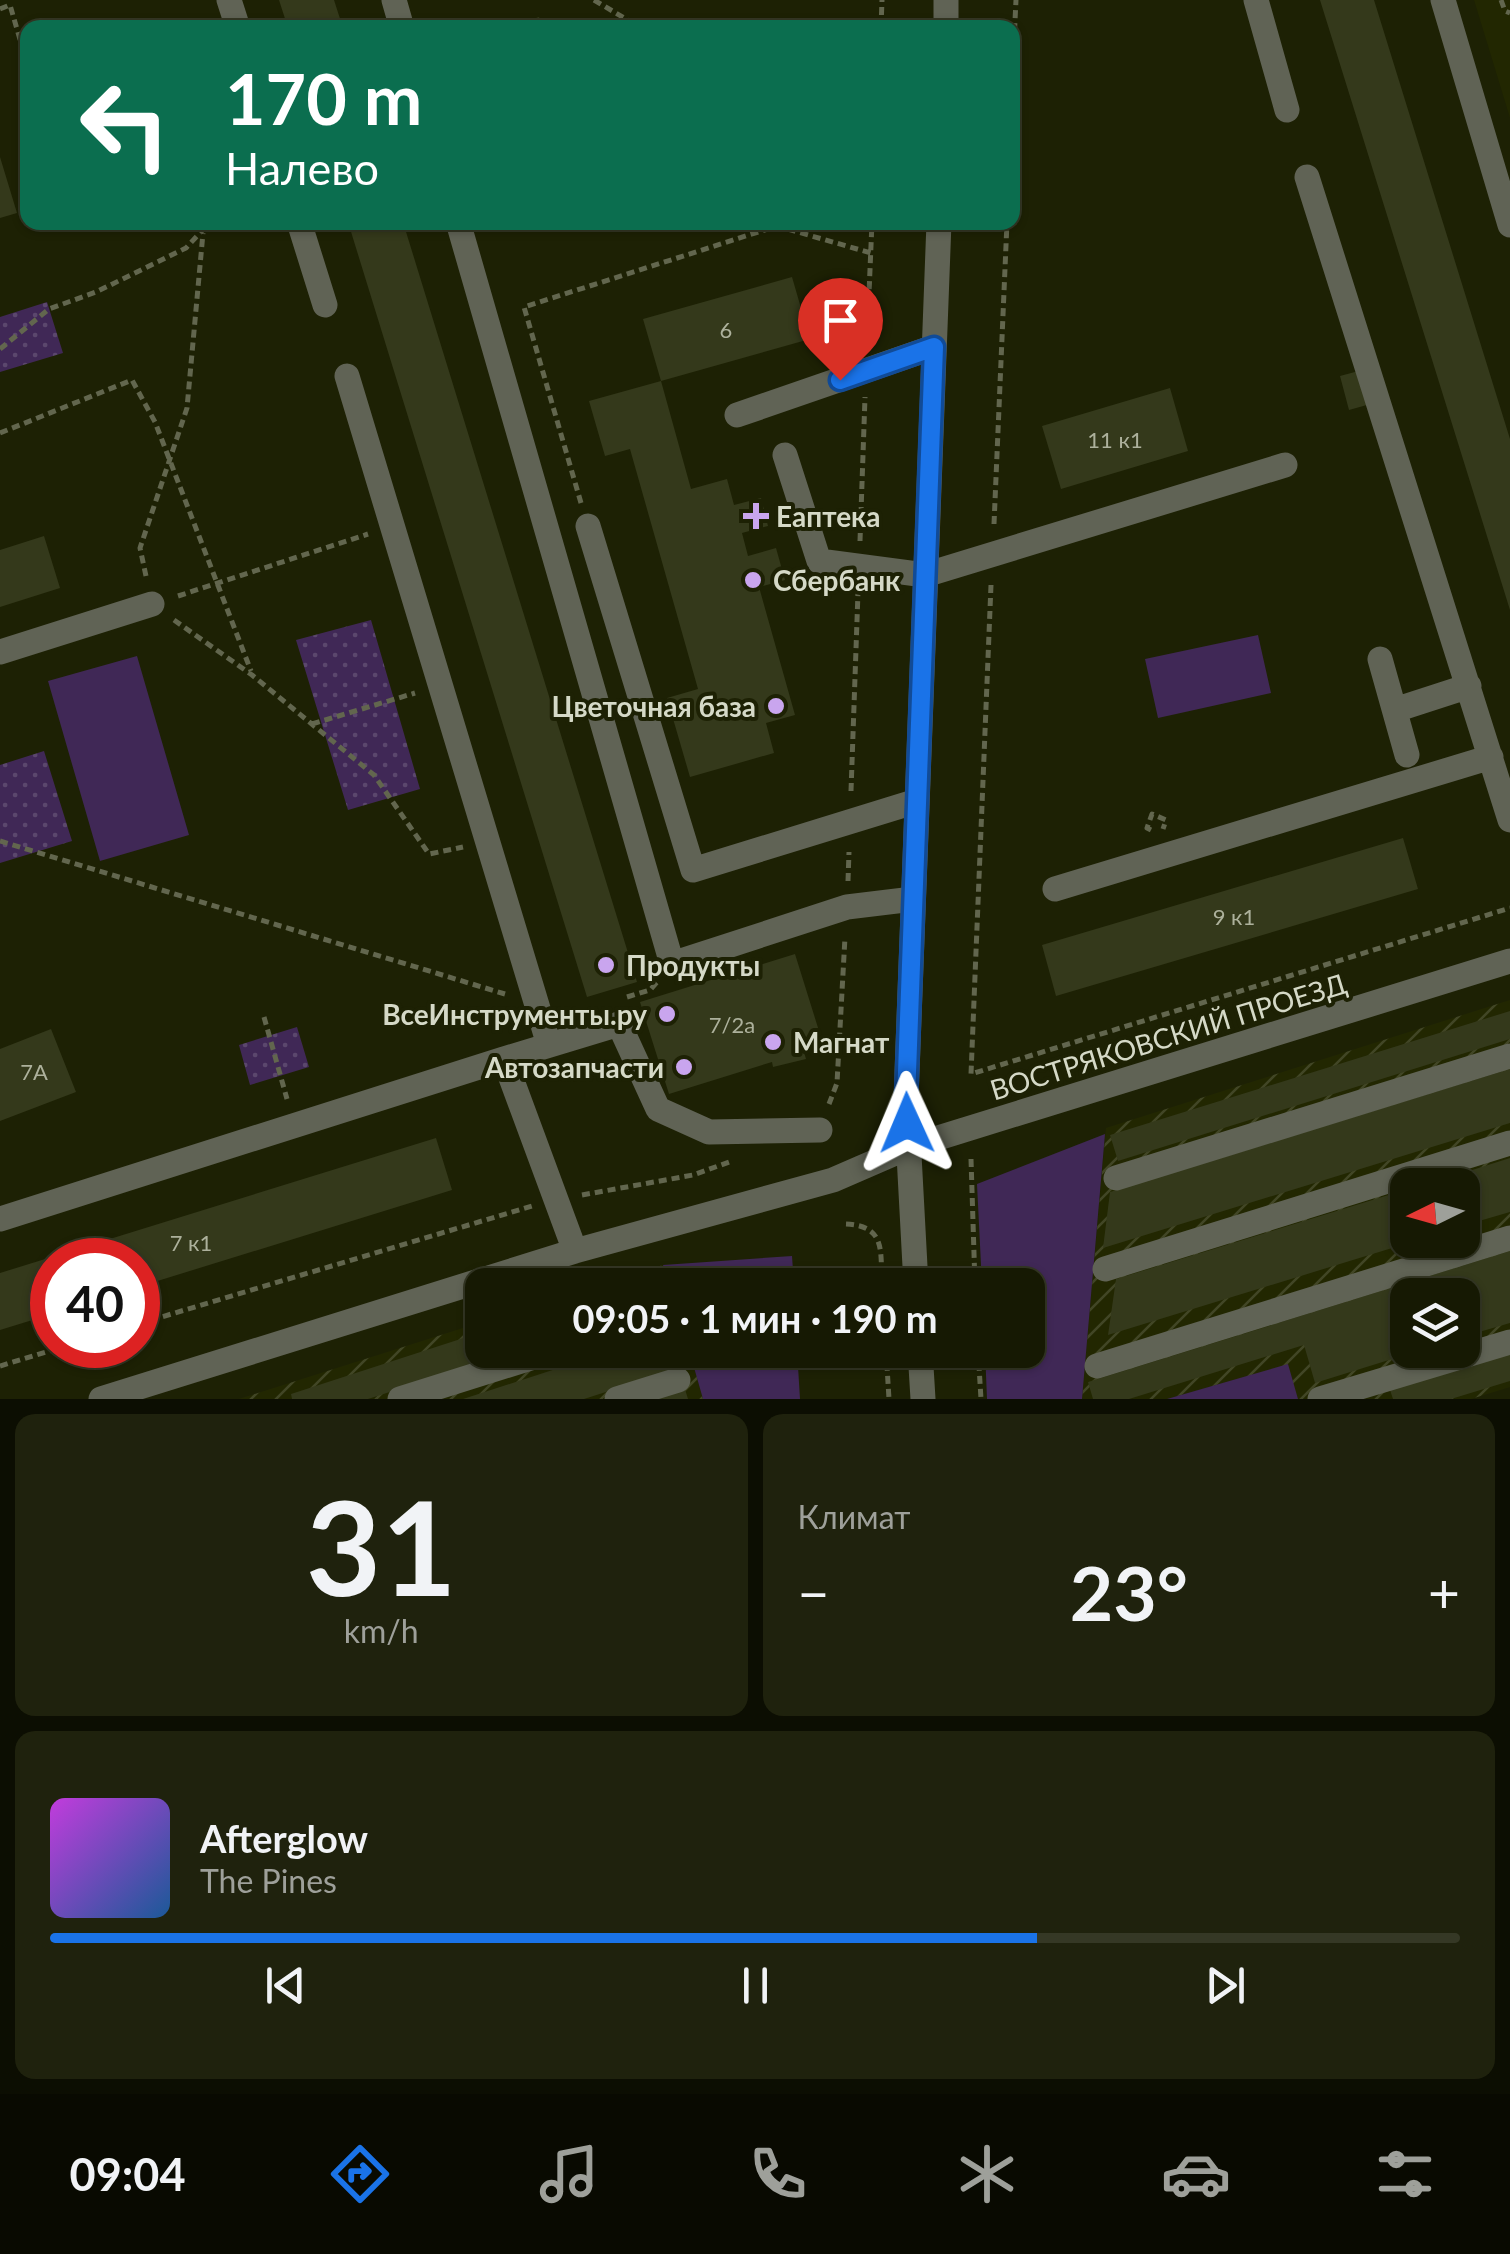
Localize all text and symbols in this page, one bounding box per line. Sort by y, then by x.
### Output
text: 170 m [225,56,422,140]
icon: left [60,60,190,190]
text: Налево [225,141,379,195]
pin [798,278,883,381]
icon: arrive [813,293,868,348]
house number: 6 [720,316,732,343]
house number: 11 к1 [1087,426,1143,453]
place label: Еаптека [776,499,881,533]
marker: Еаптека [745,505,767,527]
place label: Сбербанк [773,563,900,597]
marker: Сбербанк [742,569,764,591]
place label: Цветочная база [552,689,756,723]
marker: Цветочная база [765,695,787,717]
house number: 9 к1 [1213,903,1255,930]
place label: Продукты [626,948,760,982]
marker: Продукты [595,954,617,976]
street label: ВОСТРЯКОВСКИЙ ПРОЕЗД [986,966,1350,1106]
place label: ВсеИнструменты.ру [382,997,647,1031]
marker: ВсеИнструменты.ру [656,1003,678,1025]
house number: 7/2а [709,1011,755,1038]
place label: Магнат [793,1025,890,1059]
marker: Магнат [762,1031,784,1053]
place label: Автозапчасти [484,1050,664,1084]
marker: Автозапчасти [673,1056,695,1078]
house number: 7А [20,1058,48,1085]
position arrow [855,1071,959,1175]
north arrow [1390,1168,1480,1258]
map controls [1390,1168,1480,1368]
house number: 7 к1 [170,1229,212,1256]
speed limit sign: 40 [30,1238,160,1368]
button: layers [1390,1278,1480,1368]
text: 09:05 · 1 мин · 190 m [572,1295,938,1341]
text: 31 [306,1468,457,1624]
text: Климат [798,1497,910,1536]
text: 23° [1070,1547,1188,1637]
text: − [798,1559,829,1625]
text: + [1428,1559,1460,1625]
text: km/h [344,1611,419,1650]
text: Afterglow [200,1815,368,1861]
text: The Pines [200,1861,337,1900]
icon: previous [258,1958,313,2013]
icon: pause [728,1958,783,2013]
icon: next [1198,1958,1253,2013]
icon: directions [325,2139,395,2209]
icon: music [534,2139,604,2209]
icon: phone [743,2139,813,2209]
icon: climate [952,2139,1022,2209]
icon: car [1161,2139,1231,2209]
icon: filters [1370,2139,1440,2209]
text: 09:04 [70,2147,186,2201]

